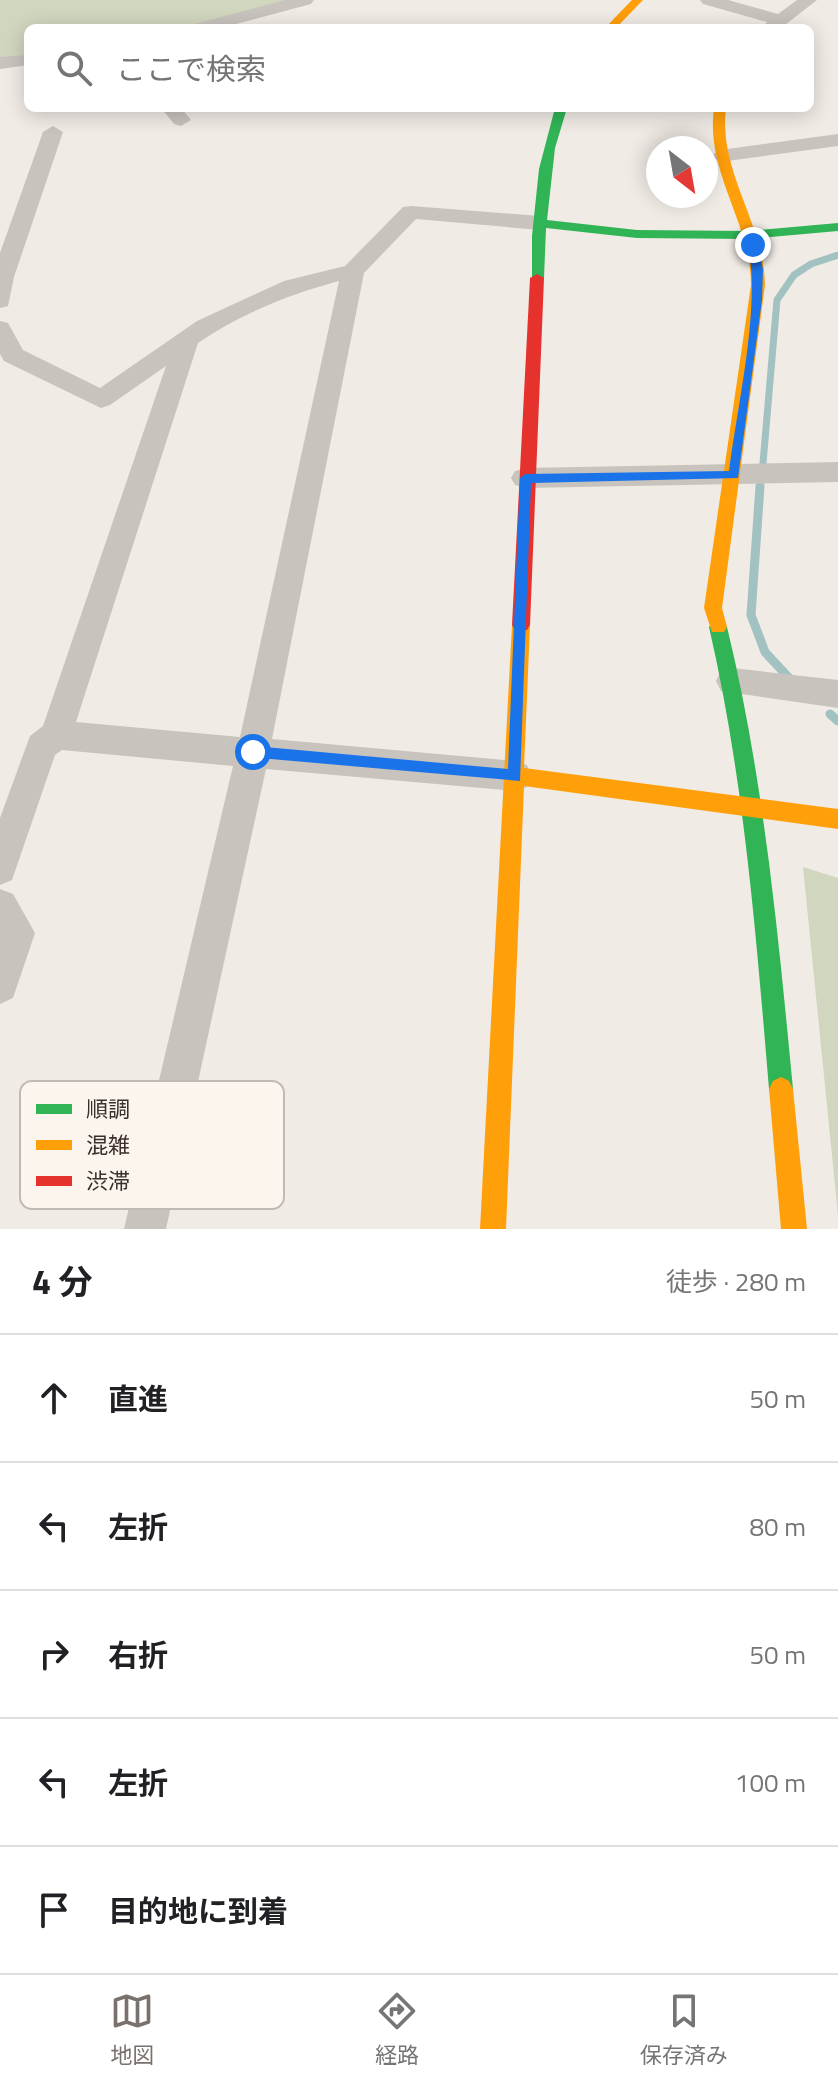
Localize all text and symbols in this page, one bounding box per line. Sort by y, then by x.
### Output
search box [24,24,814,112]
icon: search [52,46,96,90]
text: ここで検索 [116,46,266,92]
north arrow [646,136,718,208]
route end [735,227,771,263]
route start [235,734,271,770]
legend [20,1081,284,1209]
text: 順調 [86,1092,130,1126]
text: 混雑 [86,1128,130,1162]
text: 渋滞 [86,1164,130,1198]
text: 4 分 [32,1255,93,1307]
text: 徒歩 · 280 m [666,1262,806,1301]
icon: ahead [32,1376,76,1420]
text: 直進 [108,1376,168,1422]
text: 50 m [749,1379,806,1418]
icon: left [32,1504,76,1548]
text: 左折 [108,1504,168,1550]
text: 80 m [749,1507,806,1546]
icon: right [32,1632,76,1676]
text: 右折 [108,1632,168,1678]
text: 50 m [749,1635,806,1674]
icon: left [32,1760,76,1804]
text: 左折 [108,1760,168,1806]
text: 100 m [735,1763,806,1802]
icon: arrive [32,1888,76,1932]
text: 目的地に到着 [108,1888,288,1934]
tab: 地図 [110,1989,154,2072]
tab: 経路 [375,1989,419,2072]
tab: 保存済み [640,1989,728,2072]

